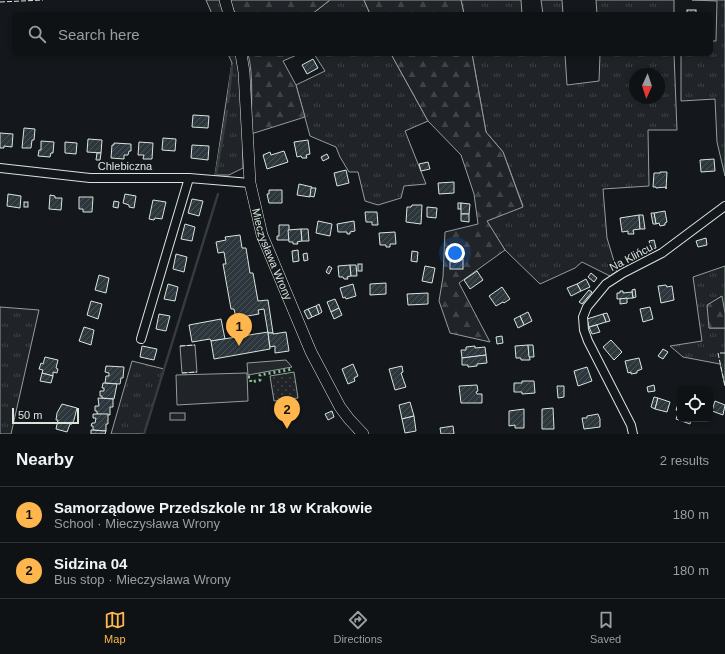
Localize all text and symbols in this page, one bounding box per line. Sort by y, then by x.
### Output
search box [12,12,713,56]
icon: search [26,23,48,45]
text: Search here [58,26,140,43]
north arrow [629,68,665,104]
street label: Chlebiczna [98,160,153,172]
street label: Mieczysława Wrony [250,207,295,302]
street label: Na Klińcu [607,241,655,273]
your location [445,243,465,263]
pin: 1 [226,313,252,346]
map controls [677,386,713,422]
button: locate [677,386,713,422]
pin: 2 [274,396,300,429]
scale bar [12,406,79,425]
text: 50 m [18,409,42,421]
text: Nearby [16,450,74,469]
text: 2 results [660,453,709,468]
text: Samorządowe Przedszkole nr 18 w Krakowie [54,499,372,516]
text: 1 [25,507,33,522]
text: 180 m [673,507,709,522]
text: School · Mieczysława Wrony [54,516,220,531]
text: Sidzina 04 [54,555,127,572]
text: 2 [25,563,33,578]
text: 180 m [673,563,709,578]
text: Bus stop · Mieczysława Wrony [54,572,231,587]
tab: Map [104,609,126,645]
tab: Directions [333,609,382,645]
tab: Saved [590,609,621,645]

